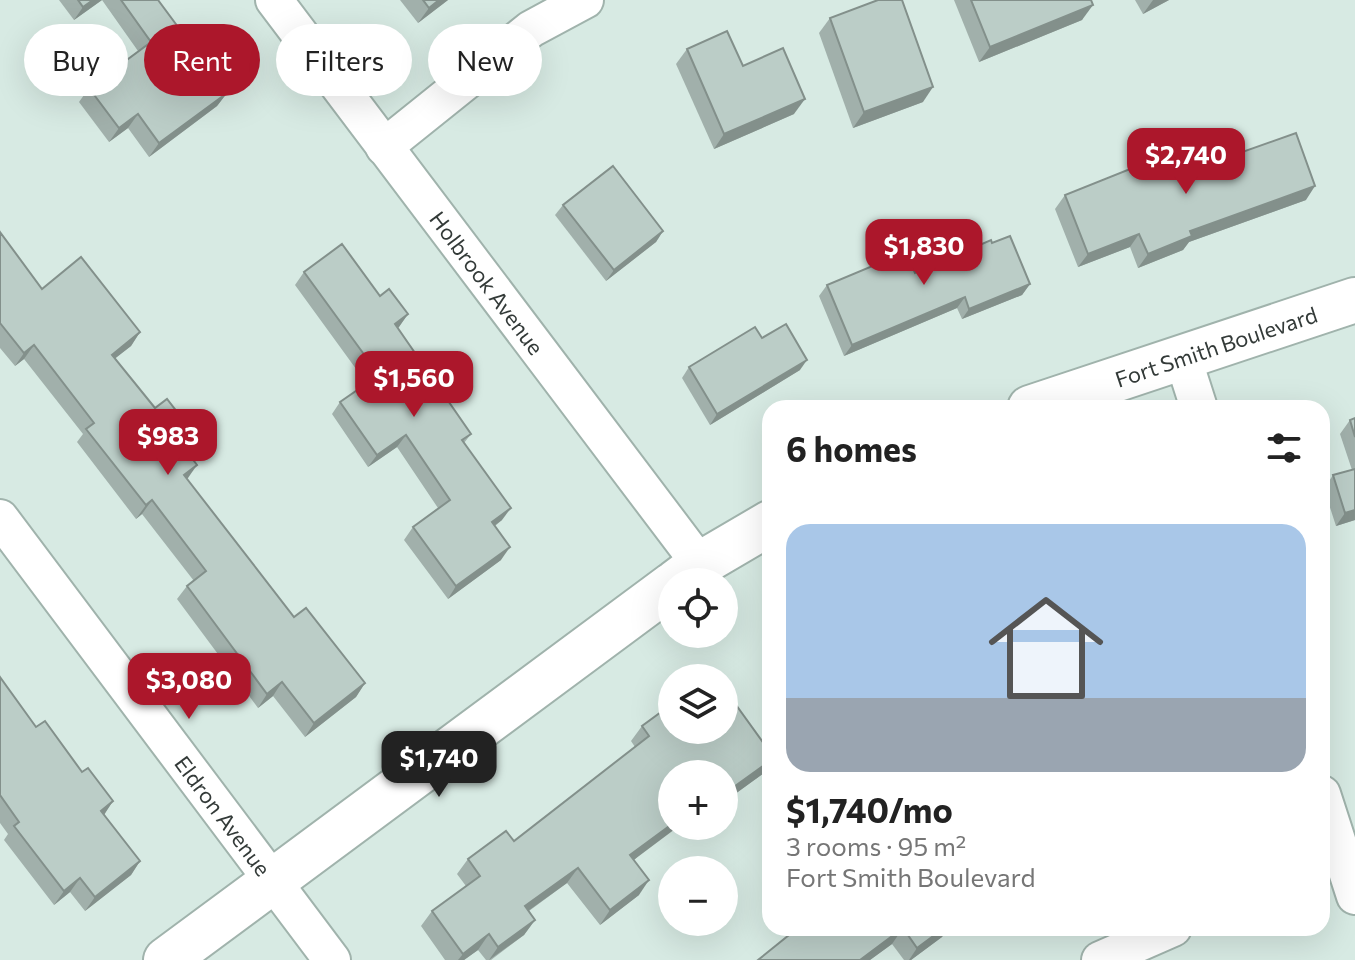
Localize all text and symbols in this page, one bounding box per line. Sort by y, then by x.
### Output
chip: Buy [24,24,128,96]
chip: Rent [144,24,260,96]
chip: Filters [276,24,412,96]
chip: New [428,24,542,96]
pin: $2,740 [1121,128,1251,196]
text: $2,740 [1145,138,1227,169]
street label: Holbrook Avenue [425,206,550,359]
pin: $1,830 [859,219,989,287]
text: $1,830 [883,229,965,260]
street label: Fort Smith Boulevard [1111,300,1321,392]
pin: $1,560 [349,351,479,419]
text: $1,560 [373,361,455,392]
pin: $983 [121,409,215,477]
text: $983 [137,419,199,450]
icon: filters [1262,426,1306,470]
text: 6 homes [786,427,917,469]
map controls [658,568,738,936]
button: locate [658,568,738,648]
icon: home [974,576,1118,720]
pin: $3,080 [124,653,254,721]
text: $3,080 [146,663,232,694]
button: layers [658,664,738,744]
pin: $1,740 [374,731,504,799]
text: $1,740 [400,741,478,772]
street label: Eldron Avenue [170,750,277,881]
button: + [658,760,738,840]
text: $1,740/mo [786,788,953,830]
text: 3 rooms · 95 m² [786,830,966,861]
button: − [658,856,738,936]
text: Fort Smith Boulevard [786,861,1036,892]

